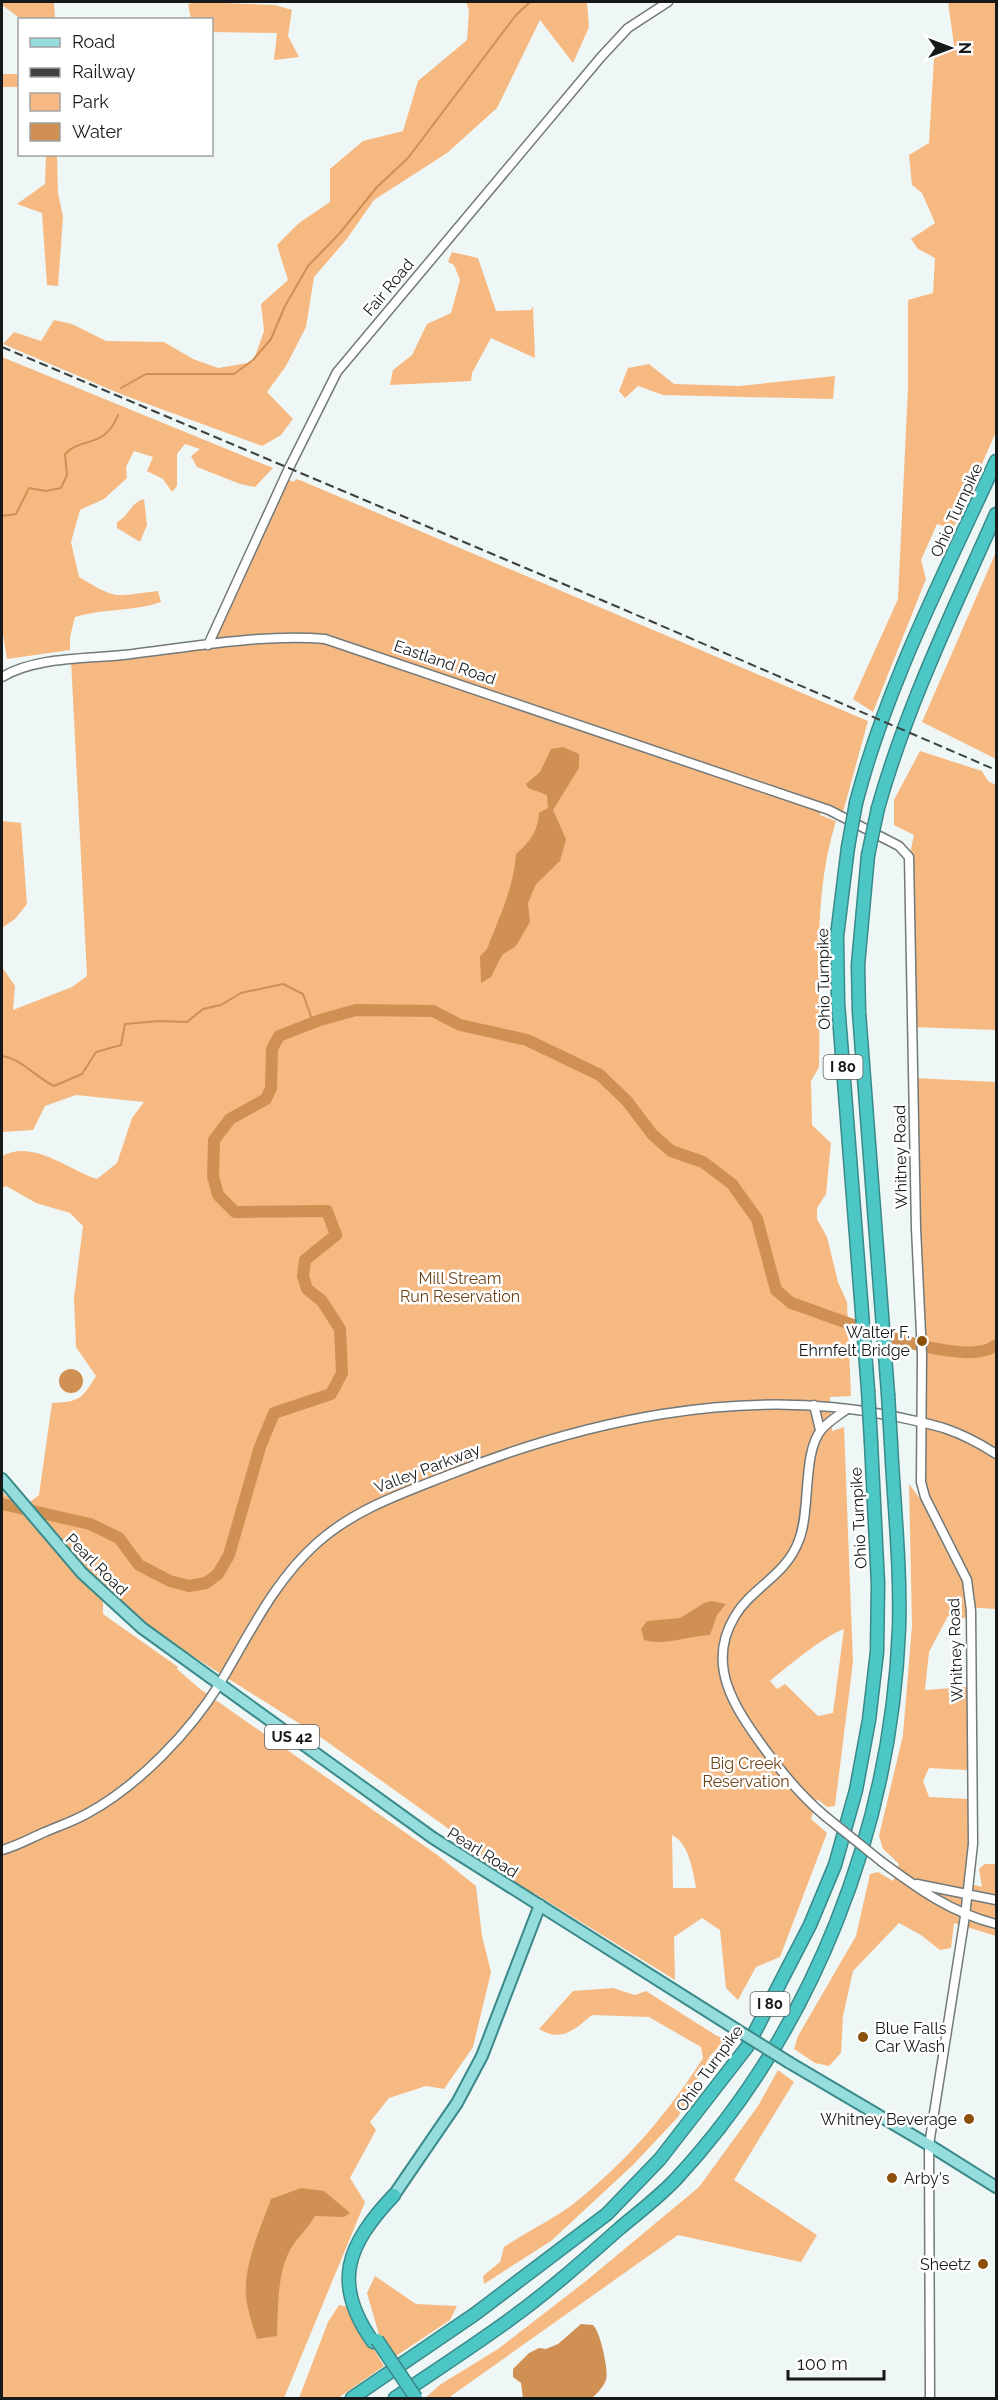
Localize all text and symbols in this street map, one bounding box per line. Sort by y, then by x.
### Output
legend [18,18,213,156]
north arrow [920,18,980,78]
text: Road [72,31,115,52]
text: N [955,42,974,54]
text: Railway [72,61,136,82]
text: Park [72,91,109,112]
text: Water [72,121,123,142]
street label: Fair Road [359,255,418,320]
street label: Ohio Turnpike [926,460,987,560]
street label: Eastland Road [391,636,498,689]
street label: Ohio Turnpike [813,928,834,1030]
road number: I 80 [824,1055,862,1079]
street label: Whitney Road [890,1105,911,1209]
park label: Mill Stream Run Reservation [400,1269,520,1306]
place label: Walter F. Ehrnfelt Bridge [799,1323,910,1360]
marker: Walter F. Ehrnfelt Bridge [915,1334,929,1348]
street label: Valley Parkway [372,1439,483,1497]
street label: Ohio Turnpike [846,1467,871,1569]
street label: Pearl Road [62,1529,132,1599]
street label: Whitney Road [944,1598,967,1702]
road number: US 42 [265,1725,319,1749]
park label: Big Creek Reservation [703,1754,790,1791]
street label: Pearl Road [444,1823,522,1882]
road number: I 80 [750,1992,790,2016]
place label: Blue Falls Car Wash [875,2019,947,2056]
street label: Ohio Turnpike [672,2022,747,2115]
marker: Blue Falls Car Wash [856,2030,870,2044]
place label: Whitney Beverage [820,2110,957,2129]
marker: Whitney Beverage [962,2112,976,2126]
place label: Arby's [904,2169,950,2188]
marker: Arby's [885,2171,899,2185]
place label: Sheetz [920,2255,971,2274]
marker: Sheetz [976,2257,990,2271]
scale bar [788,2343,884,2381]
text: 100 m [797,2353,848,2374]

